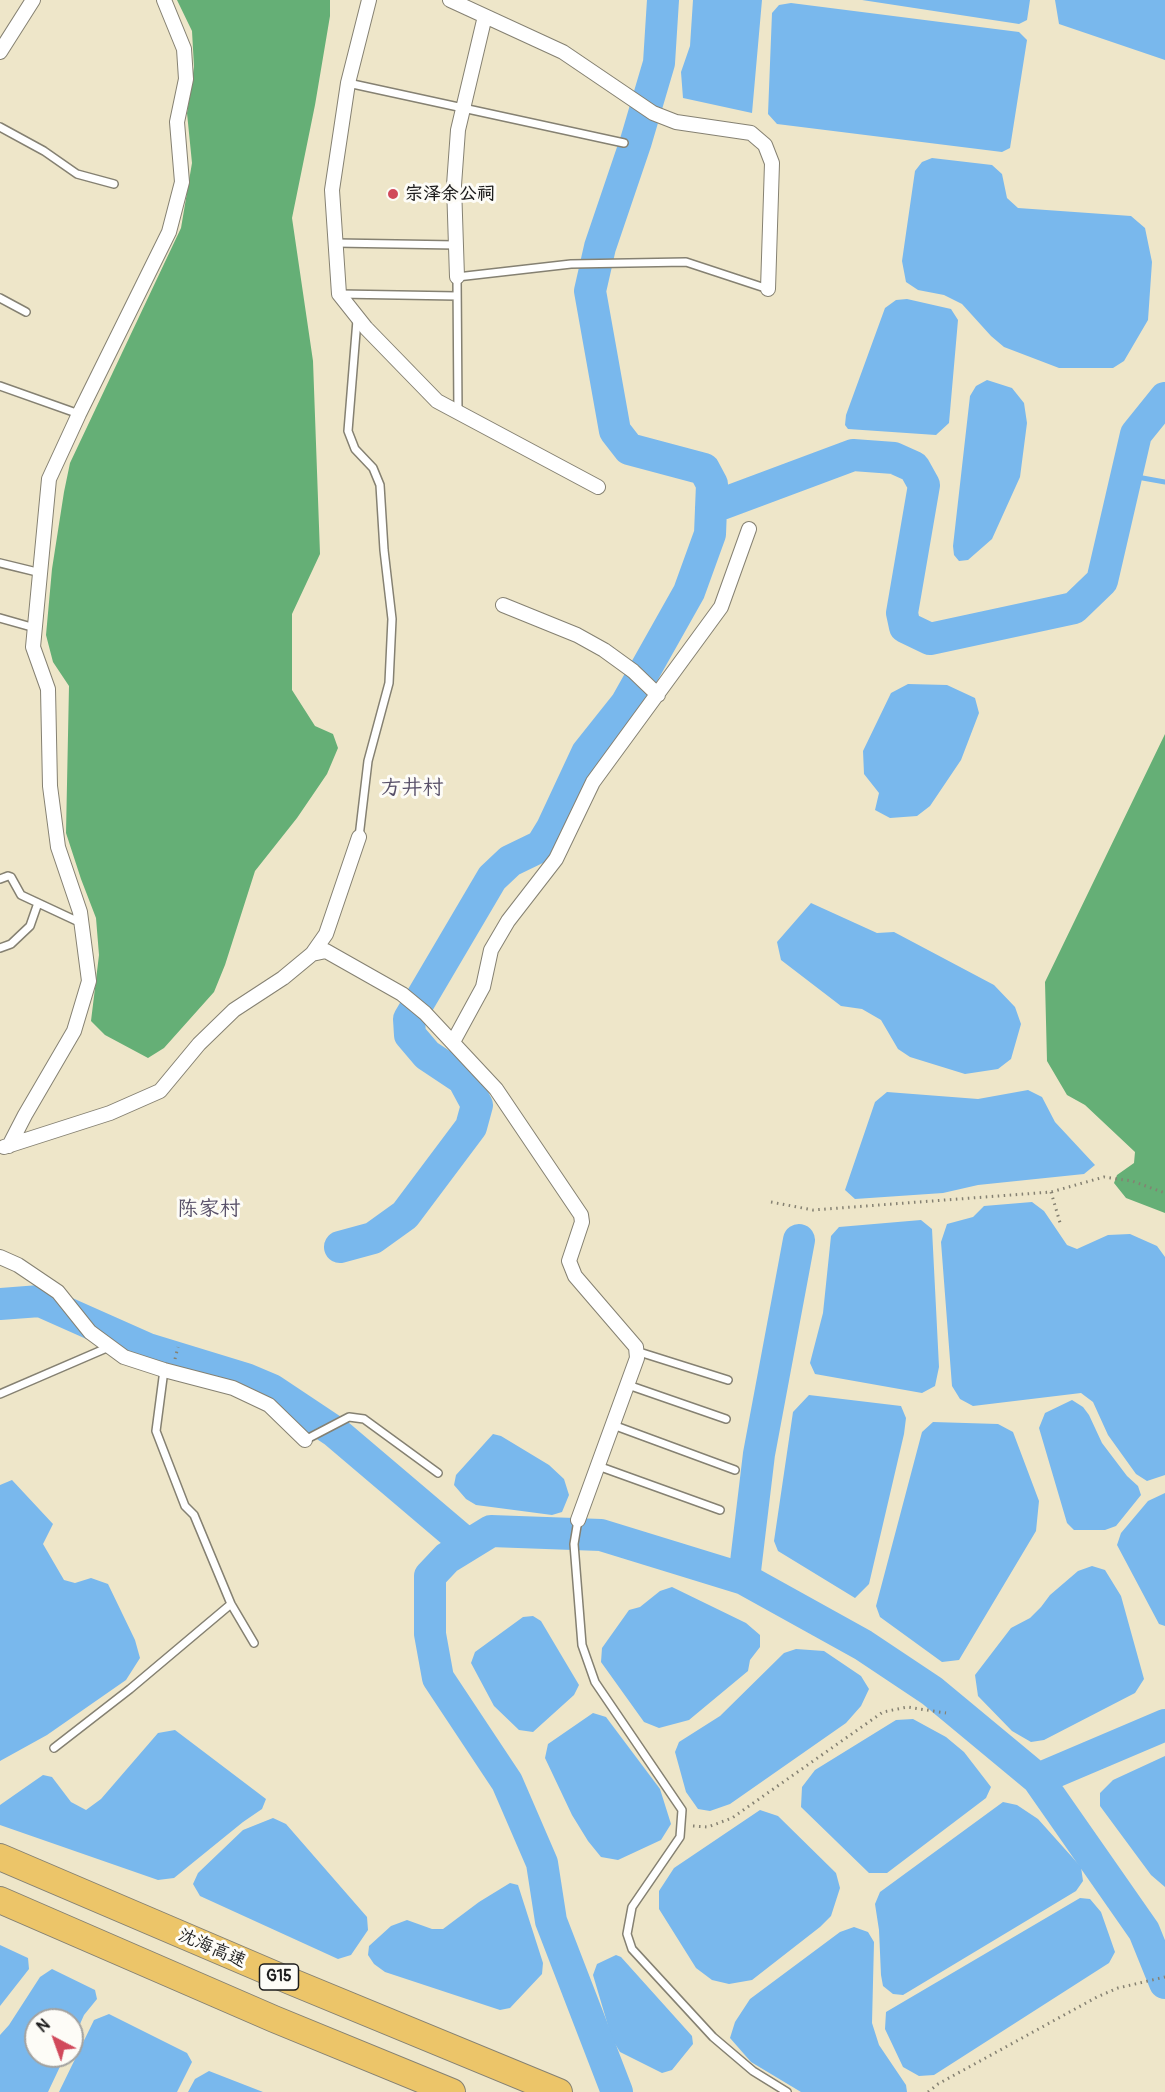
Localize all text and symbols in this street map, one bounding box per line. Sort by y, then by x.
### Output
place label: 宗泽余公祠 [405,183,495,205]
marker: 宗泽余公祠 [386,187,400,201]
district label: 方井村 [381,776,443,802]
district label: 陈家村 [178,1197,240,1223]
street label: 沈海高速 [175,1925,249,1973]
road number: G15 [260,1964,298,1990]
north arrow [24,2008,84,2068]
text: N [33,2015,54,2037]

